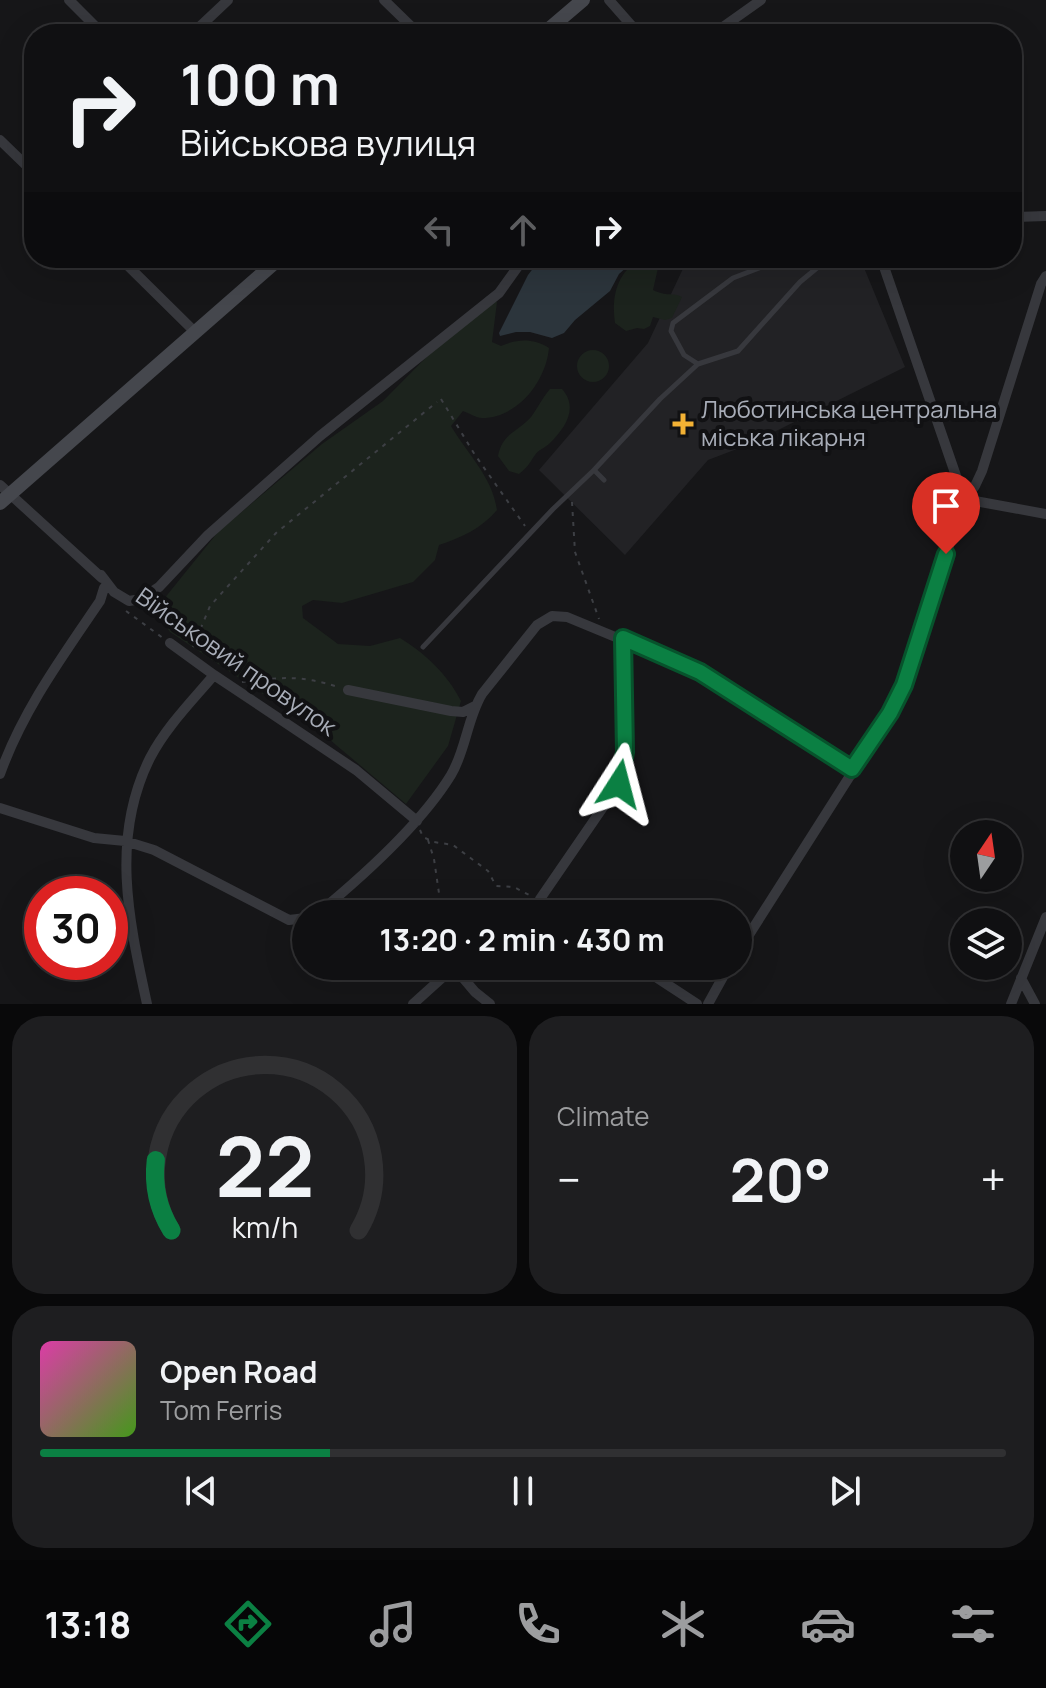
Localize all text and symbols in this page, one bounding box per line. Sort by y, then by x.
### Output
text: 100 m [180,45,340,122]
icon: right [48,56,152,160]
text: Військова вулиця [180,118,476,167]
icon: left [417,208,461,252]
icon: ahead [501,208,545,252]
icon: right [585,208,629,252]
place label: Люботинська центральна міська лікарня [701,392,997,453]
marker: Люботинська центральна міська лікарня [672,413,694,435]
pin [912,472,980,554]
icon: arrive [924,484,968,528]
street label: Військовий провулок [130,579,345,743]
position arrow [577,742,661,826]
north arrow [950,820,1022,892]
map controls [950,820,1022,980]
speed limit sign: 30 [24,876,128,980]
button: layers [950,908,1022,980]
text: 13:20 · 2 min · 430 m [380,919,664,960]
text: Climate [557,1098,649,1134]
text: 22 [215,1108,314,1222]
text: 20° [730,1138,832,1220]
text: − [557,1149,581,1209]
text: + [981,1149,1006,1209]
text: km/h [231,1208,298,1247]
text: Open Road [160,1351,317,1392]
text: Tom Ferris [160,1392,282,1428]
icon: previous [179,1469,223,1513]
icon: pause [501,1469,545,1513]
icon: next [823,1469,867,1513]
icon: directions [220,1596,276,1652]
icon: music [365,1596,421,1652]
icon: phone [510,1596,566,1652]
icon: climate [655,1596,711,1652]
icon: car [800,1596,856,1652]
icon: filters [945,1596,1001,1652]
text: 13:18 [45,1600,131,1649]

